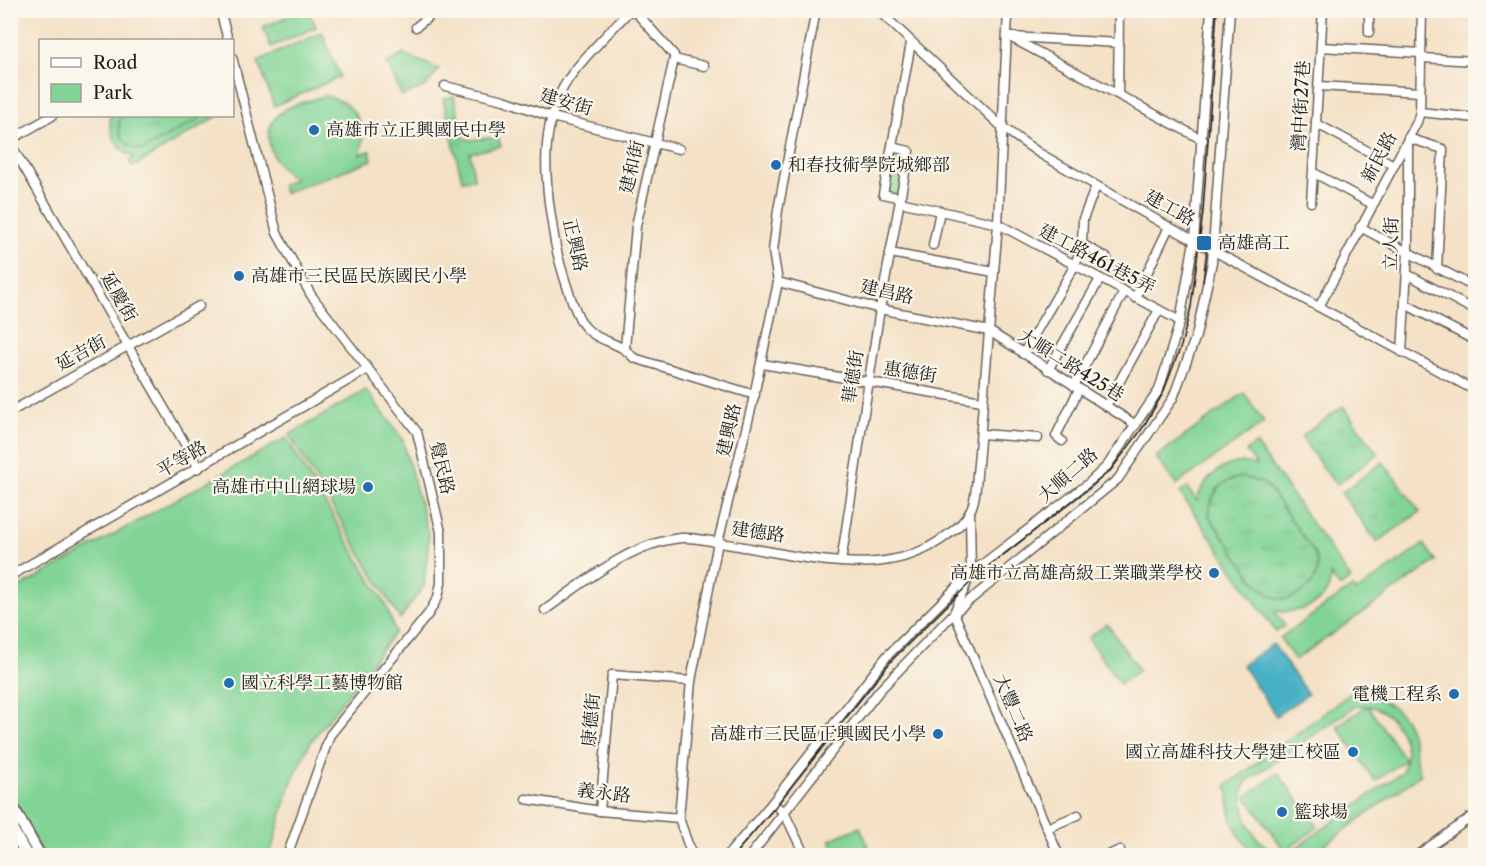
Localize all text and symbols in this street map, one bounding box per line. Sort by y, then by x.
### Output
legend [39,39,234,117]
text: Road [93,52,138,74]
street label: 灣中街27巷 [1288,60,1314,152]
text: Park [93,82,134,104]
street label: 建安街 [537,84,595,120]
place label: 高雄市立正興國民中學 [326,119,506,141]
marker: 高雄市立正興國民中學 [307,123,321,137]
street label: 新民路 [1357,128,1401,186]
street label: 建和街 [615,138,649,196]
place label: 和春技術學院城鄉部 [788,154,950,176]
marker: 和春技術學院城鄉部 [769,158,783,172]
street label: 建工路 [1141,185,1199,231]
street label: 正興路 [558,216,592,274]
street label: 立人街 [1380,217,1402,271]
street label: 建工路461巷5弄 [1035,219,1159,299]
place label: 高雄高工 [1218,232,1290,254]
marker: 高雄高工 [1195,234,1213,252]
place label: 高雄市三民區民族國民小學 [251,265,467,287]
street label: 延慶街 [96,268,142,326]
marker: 高雄市三民區民族國民小學 [232,269,246,283]
street label: 建昌路 [858,275,916,309]
street label: 大順二路425巷 [1014,324,1128,406]
street label: 延吉街 [52,330,110,376]
street label: 華德街 [838,349,868,405]
street label: 惠德街 [882,357,938,387]
street label: 建興路 [712,401,746,459]
street label: 平等路 [153,436,211,482]
street label: 覺民路 [425,439,459,497]
street label: 大順二路 [1034,443,1102,507]
place label: 高雄市中山網球場 [212,476,356,498]
marker: 高雄市中山網球場 [361,480,375,494]
street label: 建德路 [730,517,786,547]
place label: 高雄市立高雄高級工業職業學校 [950,562,1202,584]
marker: 高雄市立高雄高級工業職業學校 [1207,566,1221,580]
street label: 大豐二路 [989,671,1037,745]
place label: 國立科學工藝博物館 [241,672,403,694]
marker: 國立科學工藝博物館 [222,676,236,690]
place label: 電機工程系 [1352,683,1442,705]
marker: 電機工程系 [1447,687,1461,701]
street label: 康德街 [578,692,604,748]
place label: 高雄市三民區正興國民小學 [710,723,926,745]
marker: 高雄市三民區正興國民小學 [931,727,945,741]
place label: 國立高雄科技大學建工校區 [1125,741,1341,763]
marker: 國立高雄科技大學建工校區 [1346,745,1360,759]
street label: 義永路 [576,779,632,807]
place label: 籃球場 [1294,801,1348,823]
marker: 籃球場 [1275,805,1289,819]

